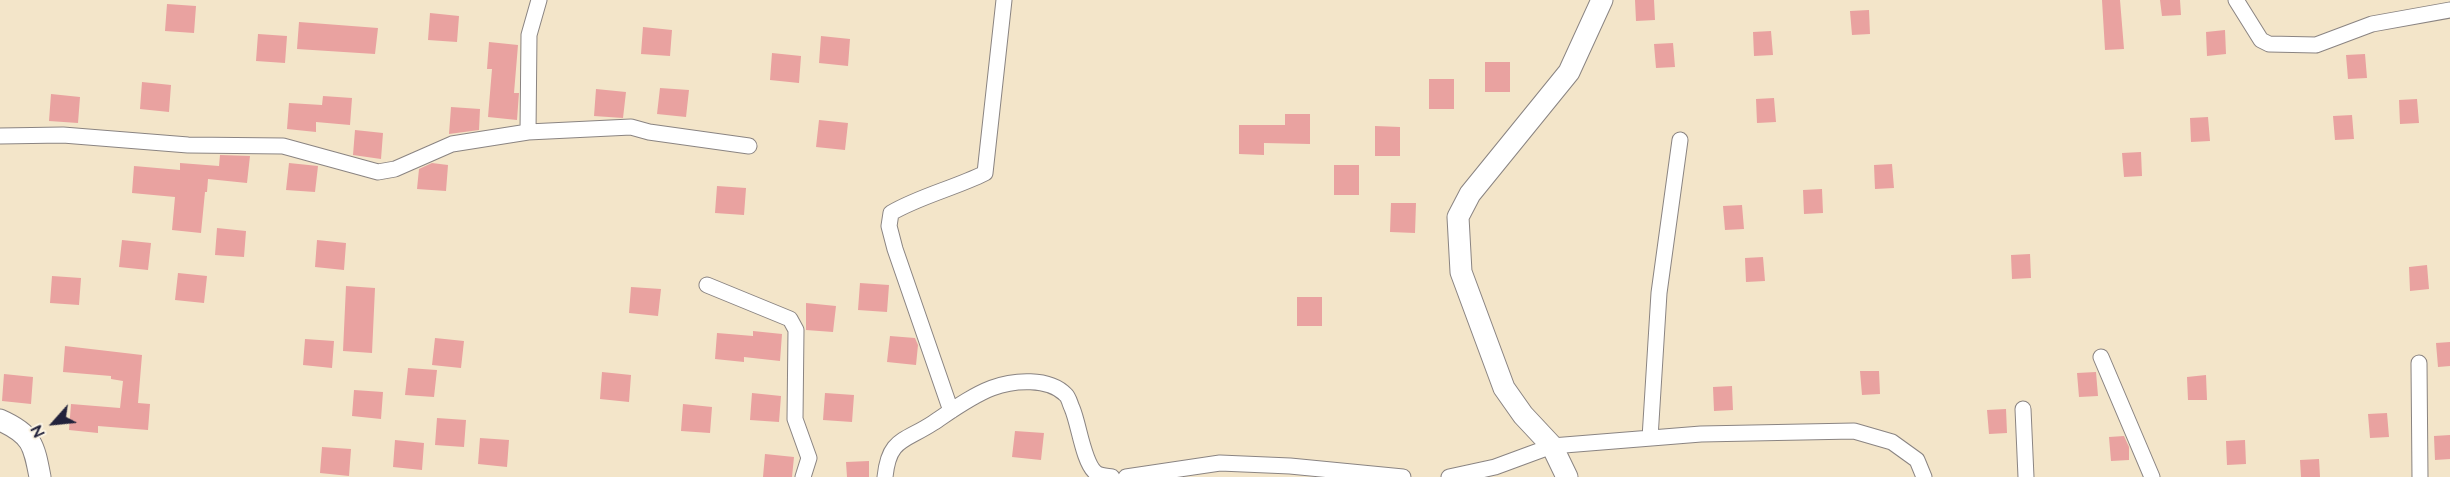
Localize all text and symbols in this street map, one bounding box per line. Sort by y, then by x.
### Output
north arrow [24,393,84,453]
text: N [26,422,50,441]

